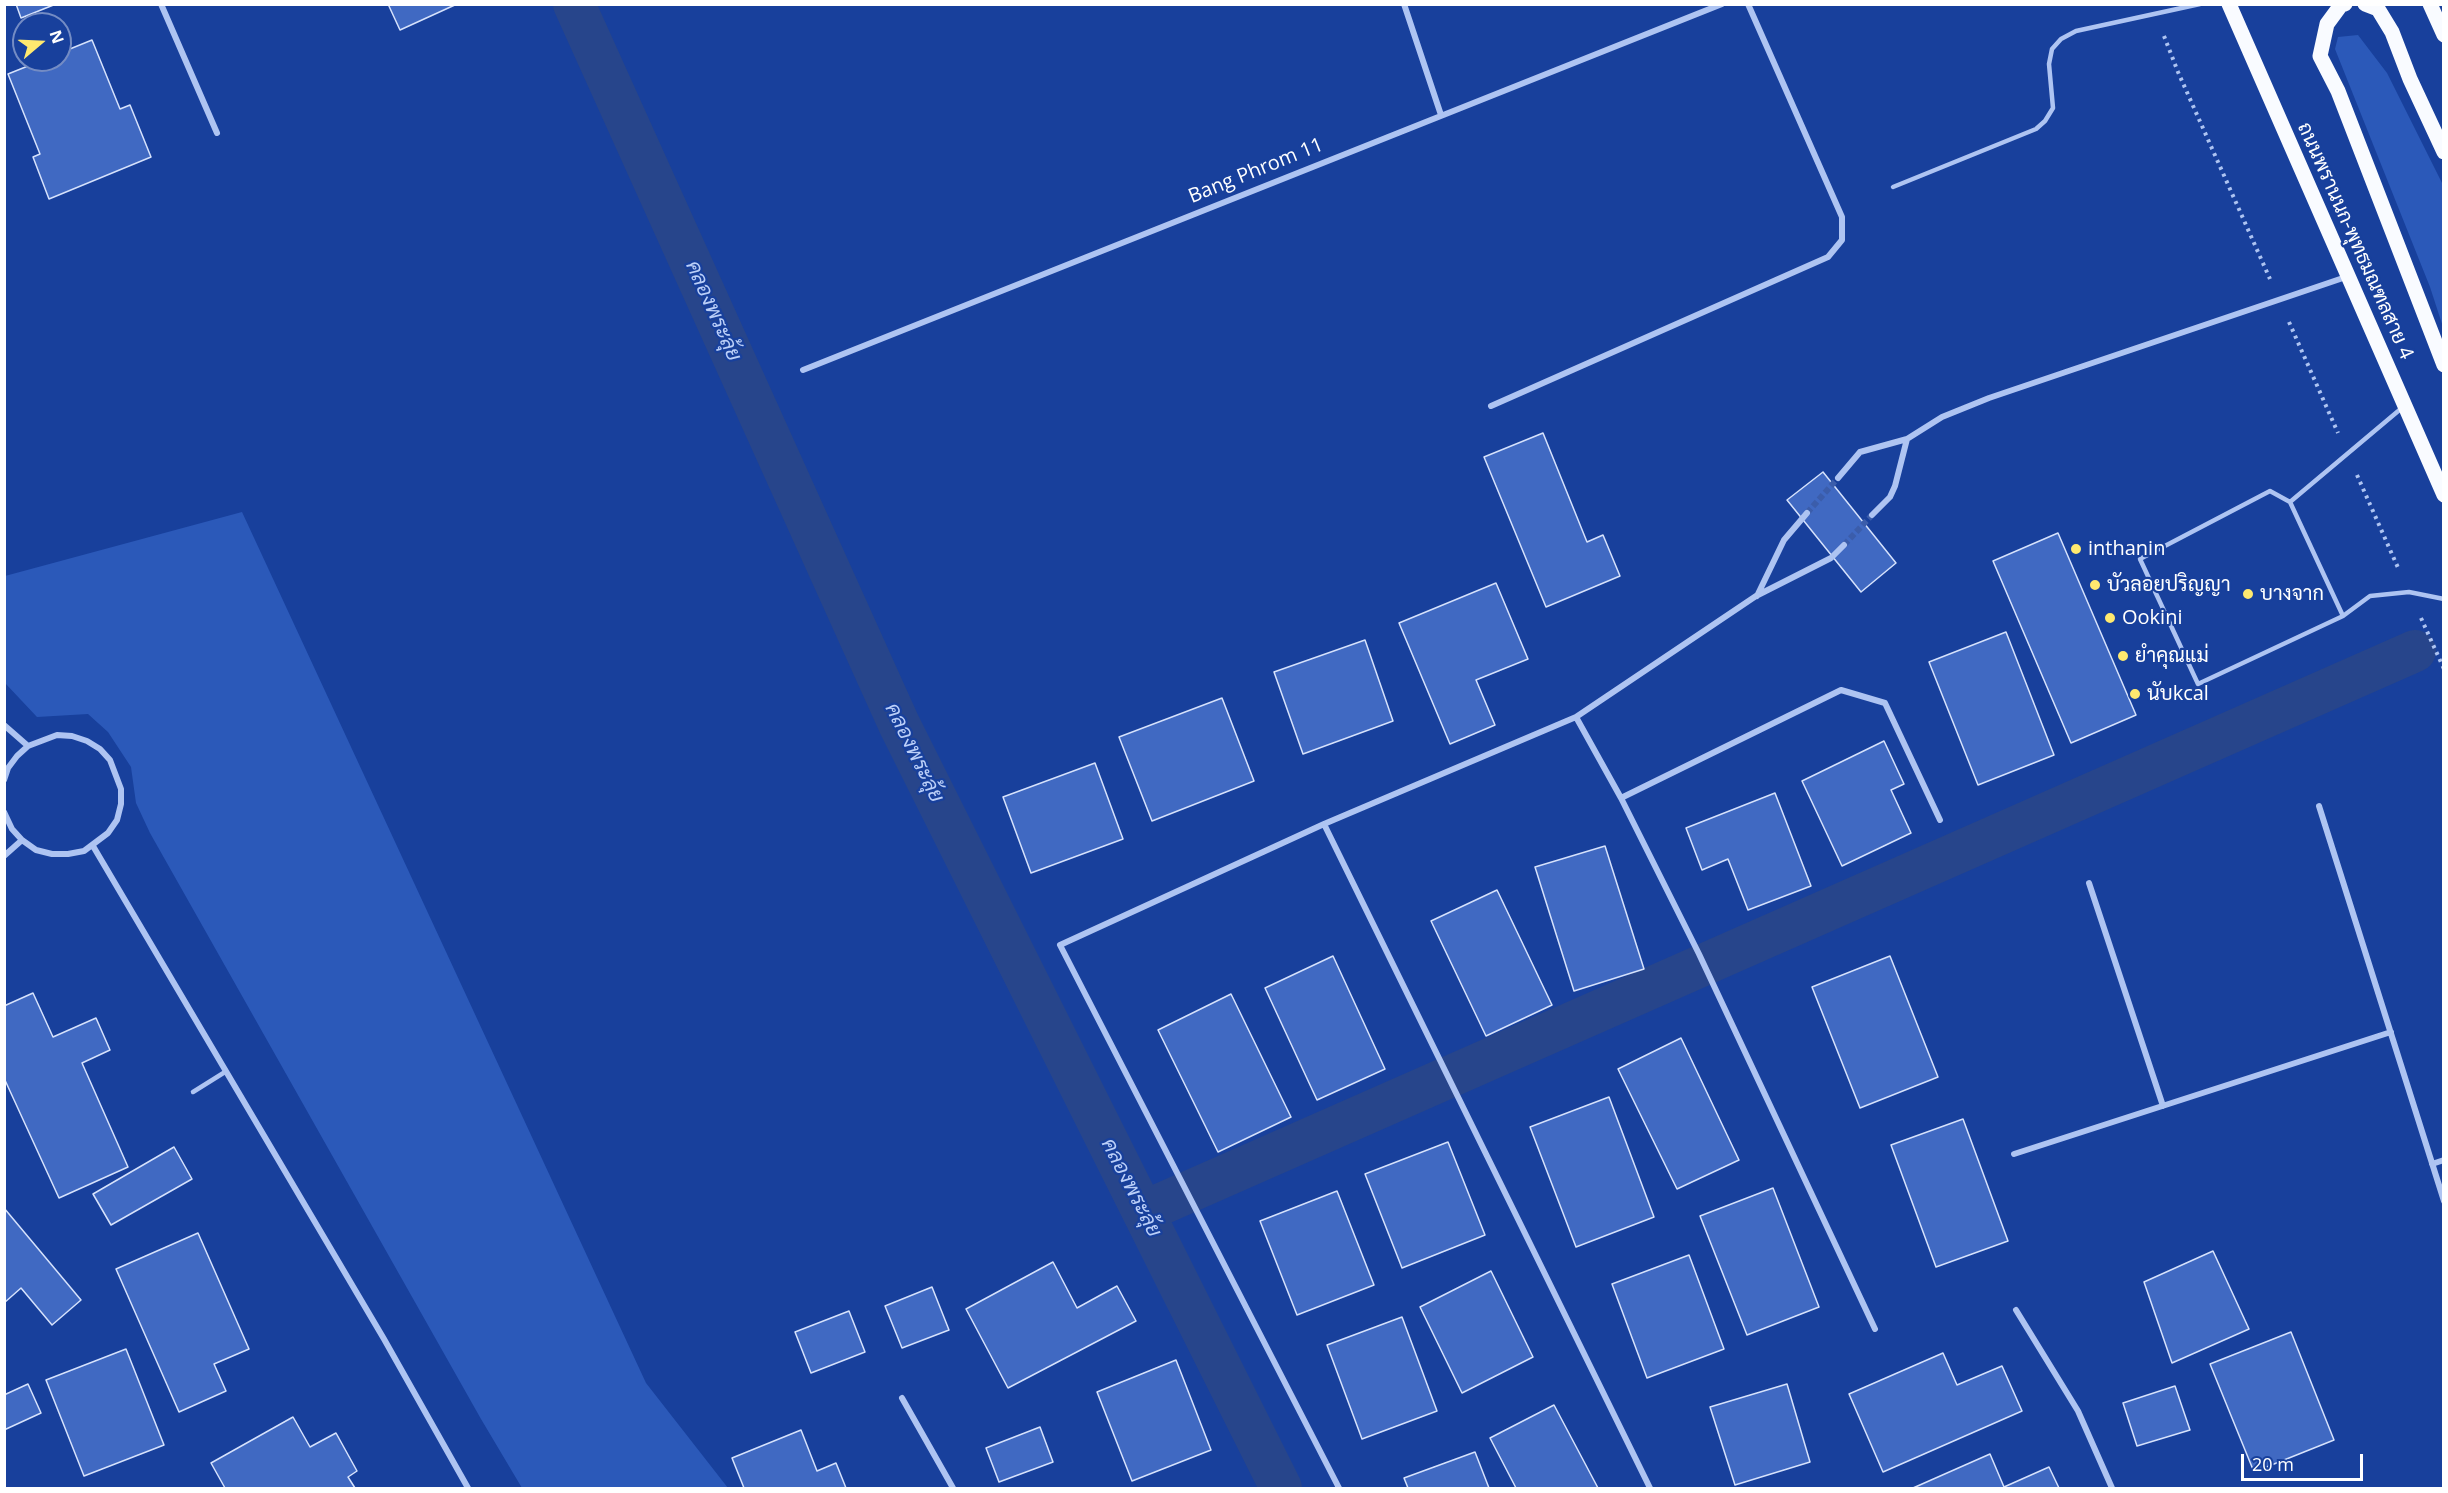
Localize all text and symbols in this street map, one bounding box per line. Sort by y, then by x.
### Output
north arrow [12,12,72,72]
text: N [45,27,70,47]
street label: ถนนพรานนก-พุทธมณฑลสาย 4 [2292,119,2418,363]
street label: Bang Phrom 11 [1185,133,1327,209]
water label: คลองพระลุ้ย [680,257,746,365]
place label: inthanin [2088,537,2165,561]
marker: inthanin [2069,542,2083,556]
place label: บัวลอยปริญญา [2107,573,2231,597]
marker: บัวลอยปริญญา [2088,578,2102,592]
place label: บางจาก [2260,582,2324,606]
marker: บางจาก [2241,587,2255,601]
place label: Ookini [2122,606,2182,630]
marker: Ookini [2103,611,2117,625]
place label: ยำคุณแม่ [2135,644,2209,668]
marker: ยำคุณแม่ [2116,649,2130,663]
place label: นับkcal [2147,682,2209,706]
marker: นับkcal [2128,687,2142,701]
water label: คลองพระลุ้ย [879,699,949,807]
water label: คลองพระลุ้ย [1095,1134,1167,1242]
scale bar [2244,1442,2366,1480]
text: 20 m [2252,1452,2294,1476]

